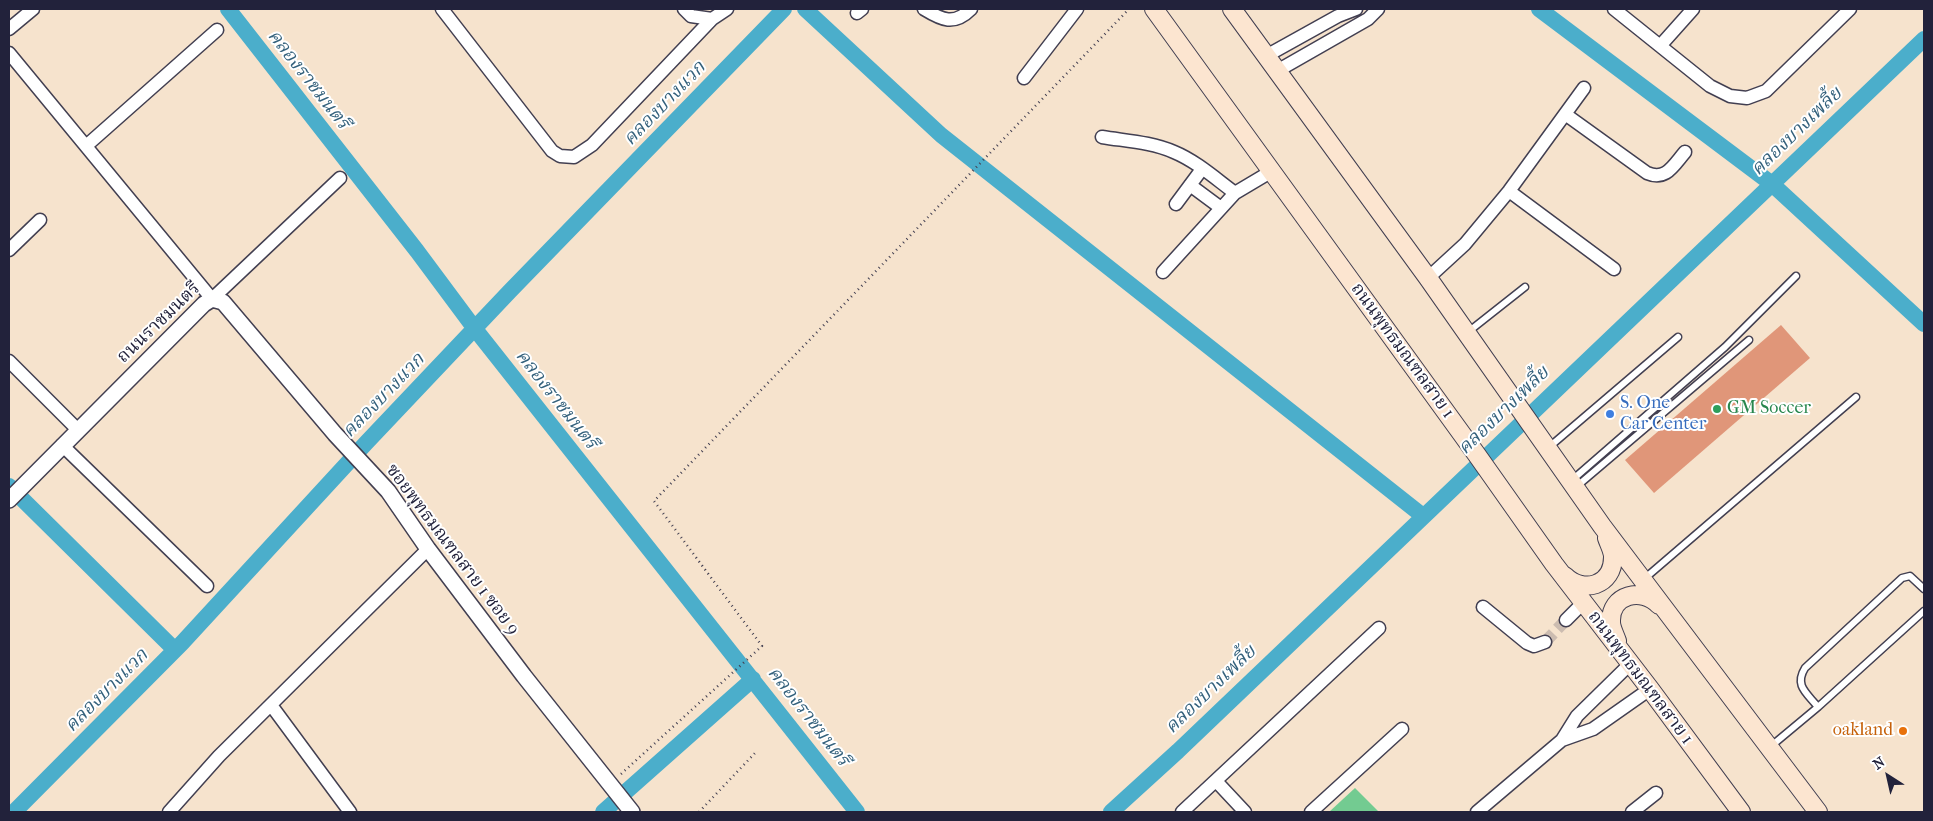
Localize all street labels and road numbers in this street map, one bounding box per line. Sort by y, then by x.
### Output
street label: ถนนราชมนตรี [113,278,205,368]
street label: ถนนพุทธมณฑลสาย 1 [1346,279,1458,423]
street label: ซอยพุทธมณฑลสาย 1 ซอย 9 [381,460,523,640]
street label: ถนนพุทธมณฑลสาย 1 [1583,607,1697,749]

